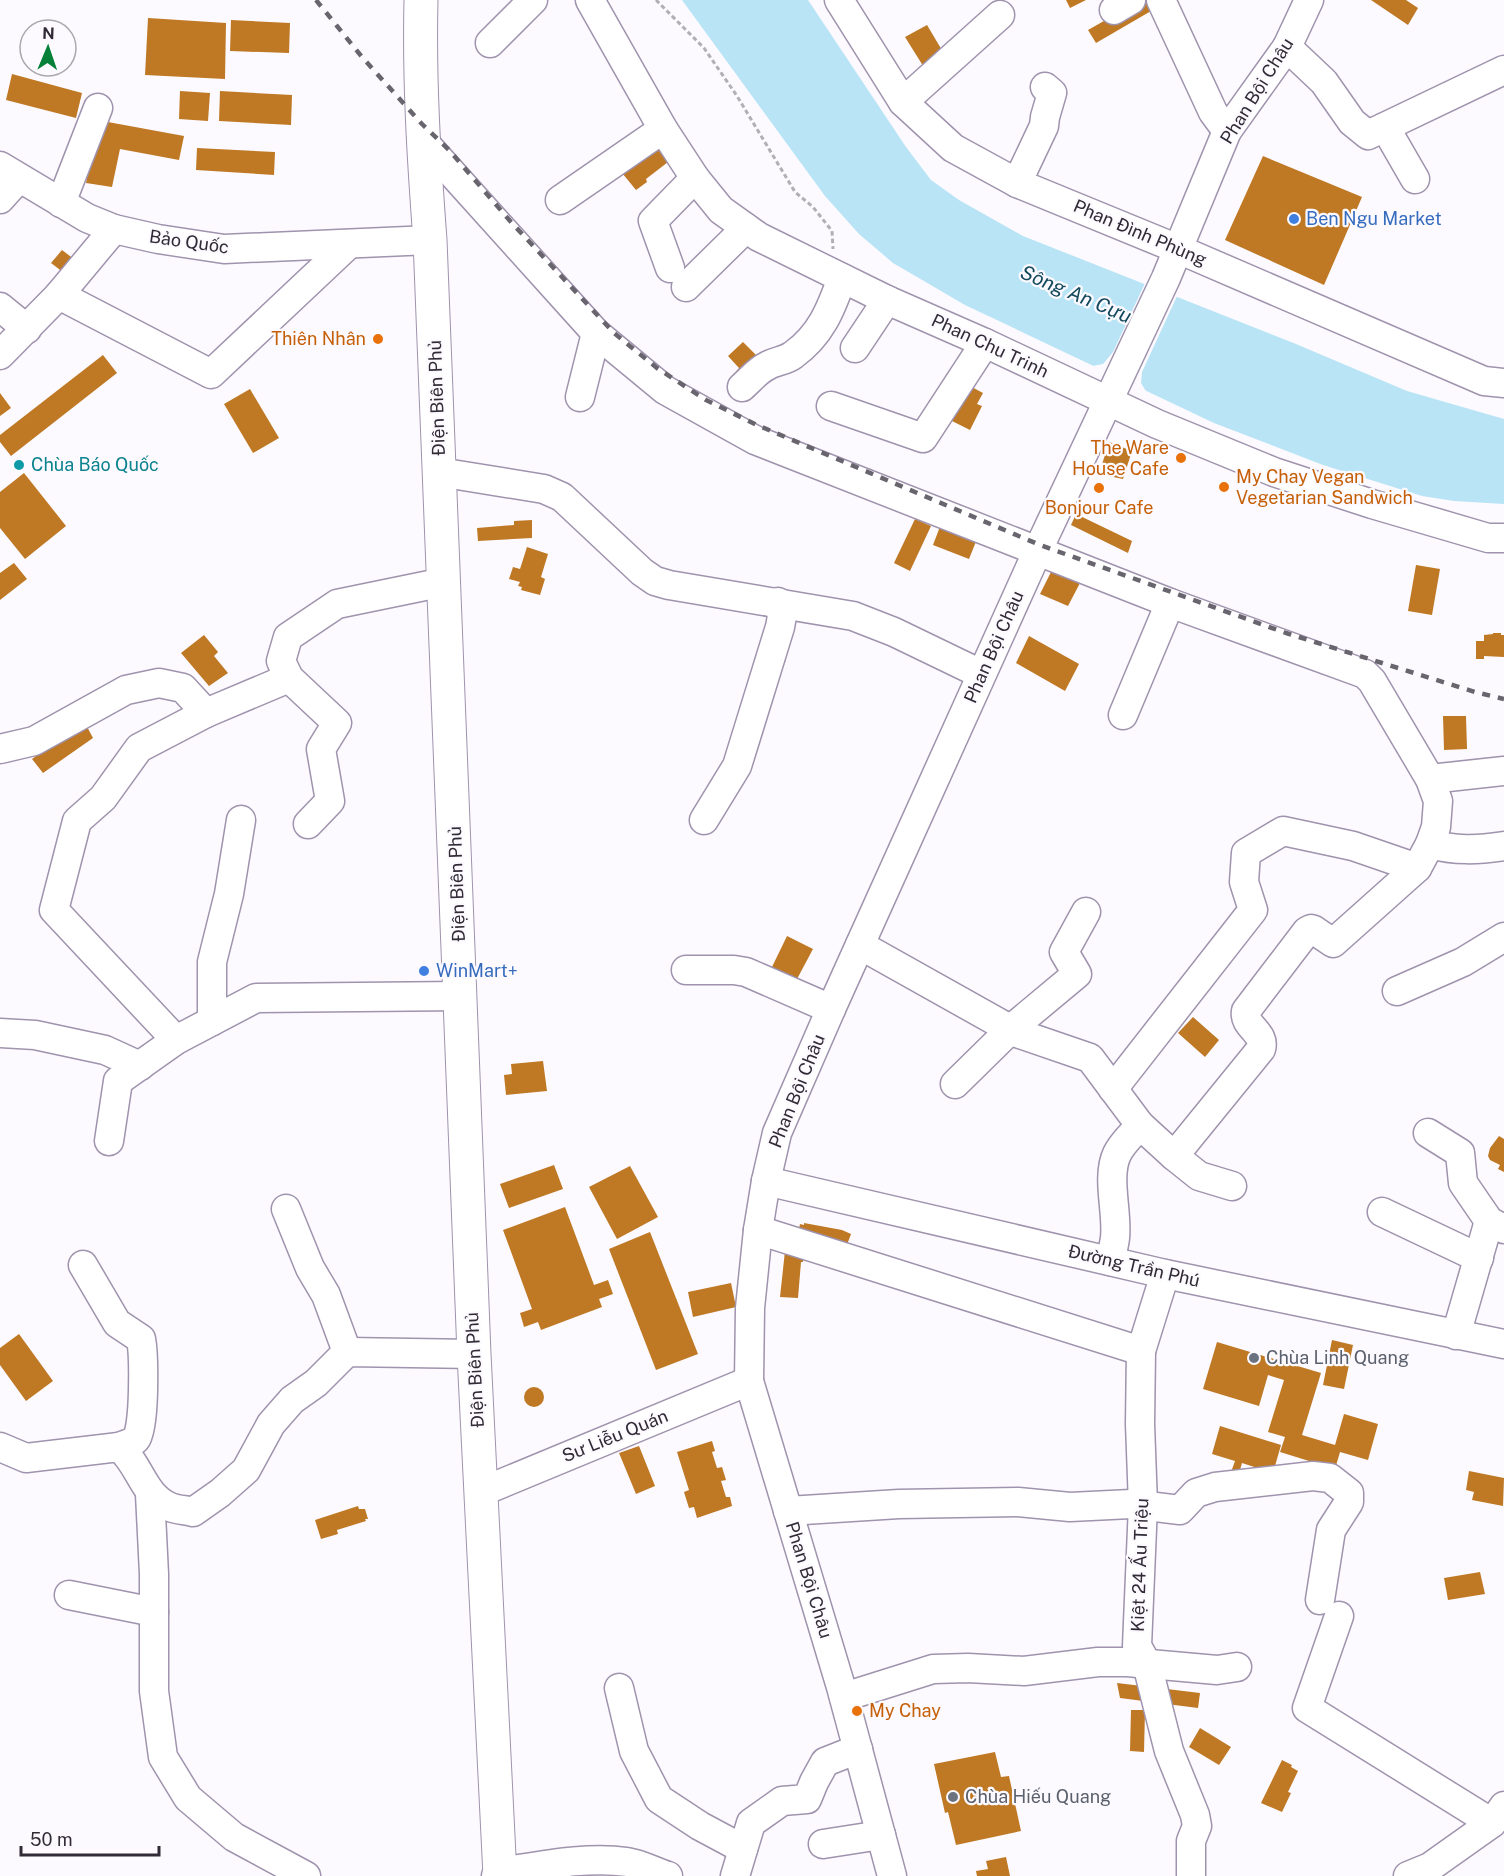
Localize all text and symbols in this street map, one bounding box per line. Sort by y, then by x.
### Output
north arrow [18,18,78,78]
text: N [42,24,55,43]
street label: Phan Bội Châu [1216,34,1297,148]
street label: Phan Đình Phùng [1070,195,1210,270]
place label: Ben Ngu Market [1306,208,1442,229]
marker: Ben Ngu Market [1287,212,1301,226]
street label: Bảo Quốc [148,226,230,257]
water label: Sông An Cựu [1017,260,1135,328]
street label: Phan Chu Trinh [928,309,1052,382]
place label: Thiên Nhân [271,328,366,349]
marker: Thiên Nhân [371,332,385,346]
street label: Điện Biên Phủ [424,340,449,456]
place label: The Ware House Cafe [1072,437,1169,479]
marker: The Ware House Cafe [1174,451,1188,465]
place label: Chùa Báo Quốc [31,454,159,475]
marker: Chùa Báo Quốc [12,458,26,472]
place label: My Chay Vegan Vegetarian Sandwich [1236,466,1413,508]
marker: My Chay Vegan Vegetarian Sandwich [1217,480,1231,494]
marker: Bonjour Cafe [1092,481,1106,495]
place label: Bonjour Cafe [1045,497,1153,518]
street label: Phan Bội Châu [959,587,1028,706]
street label: Điện Biên Phủ [444,826,469,942]
place label: WinMart+ [436,960,518,981]
marker: WinMart+ [417,964,431,978]
street label: Phan Bội Châu [764,1031,829,1151]
street label: Đường Trần Phú [1066,1240,1202,1291]
street label: Điện Biên Phủ [461,1312,488,1428]
place label: Chùa Linh Quang [1266,1347,1409,1368]
marker: Chùa Linh Quang [1247,1351,1261,1365]
street label: Sư Liễu Quán [559,1405,671,1466]
street label: Kiệt 24 Ấu Triệu [1124,1498,1152,1632]
street label: Phan Bội Châu [782,1519,837,1641]
place label: My Chay [869,1700,941,1721]
marker: My Chay [850,1704,864,1718]
place label: Chùa Hiếu Quang [965,1786,1111,1807]
marker: Chùa Hiếu Quang [946,1790,960,1804]
scale bar [21,1819,159,1857]
text: 50 m [30,1829,73,1850]

